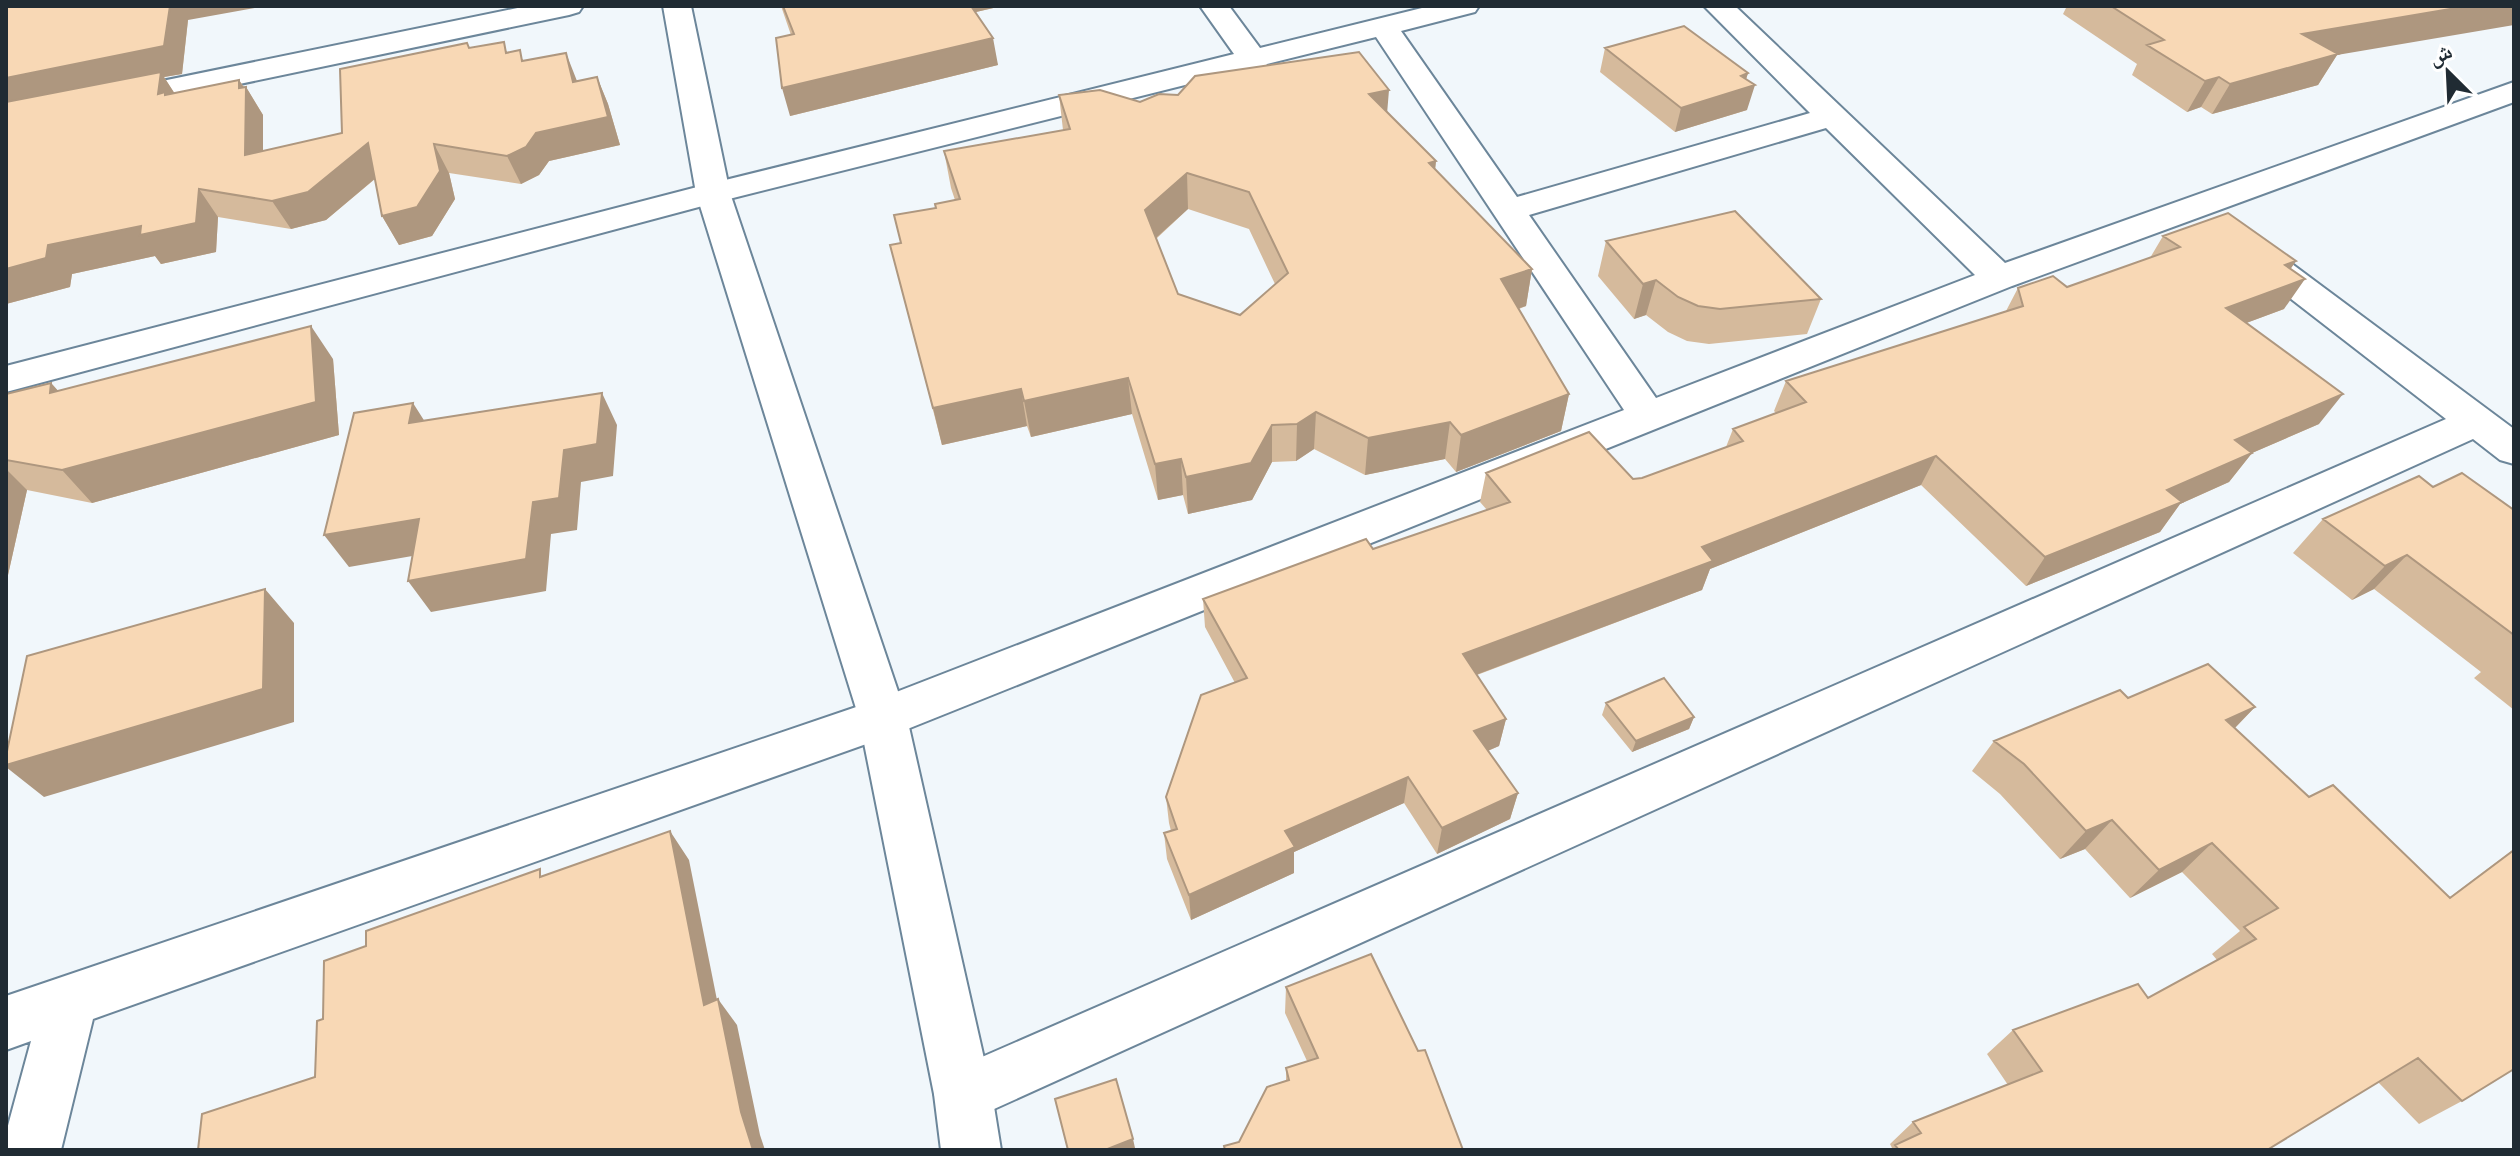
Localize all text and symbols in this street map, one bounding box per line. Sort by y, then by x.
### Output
north arrow [2408,32,2488,112]
text: ش [2424,38,2456,71]

